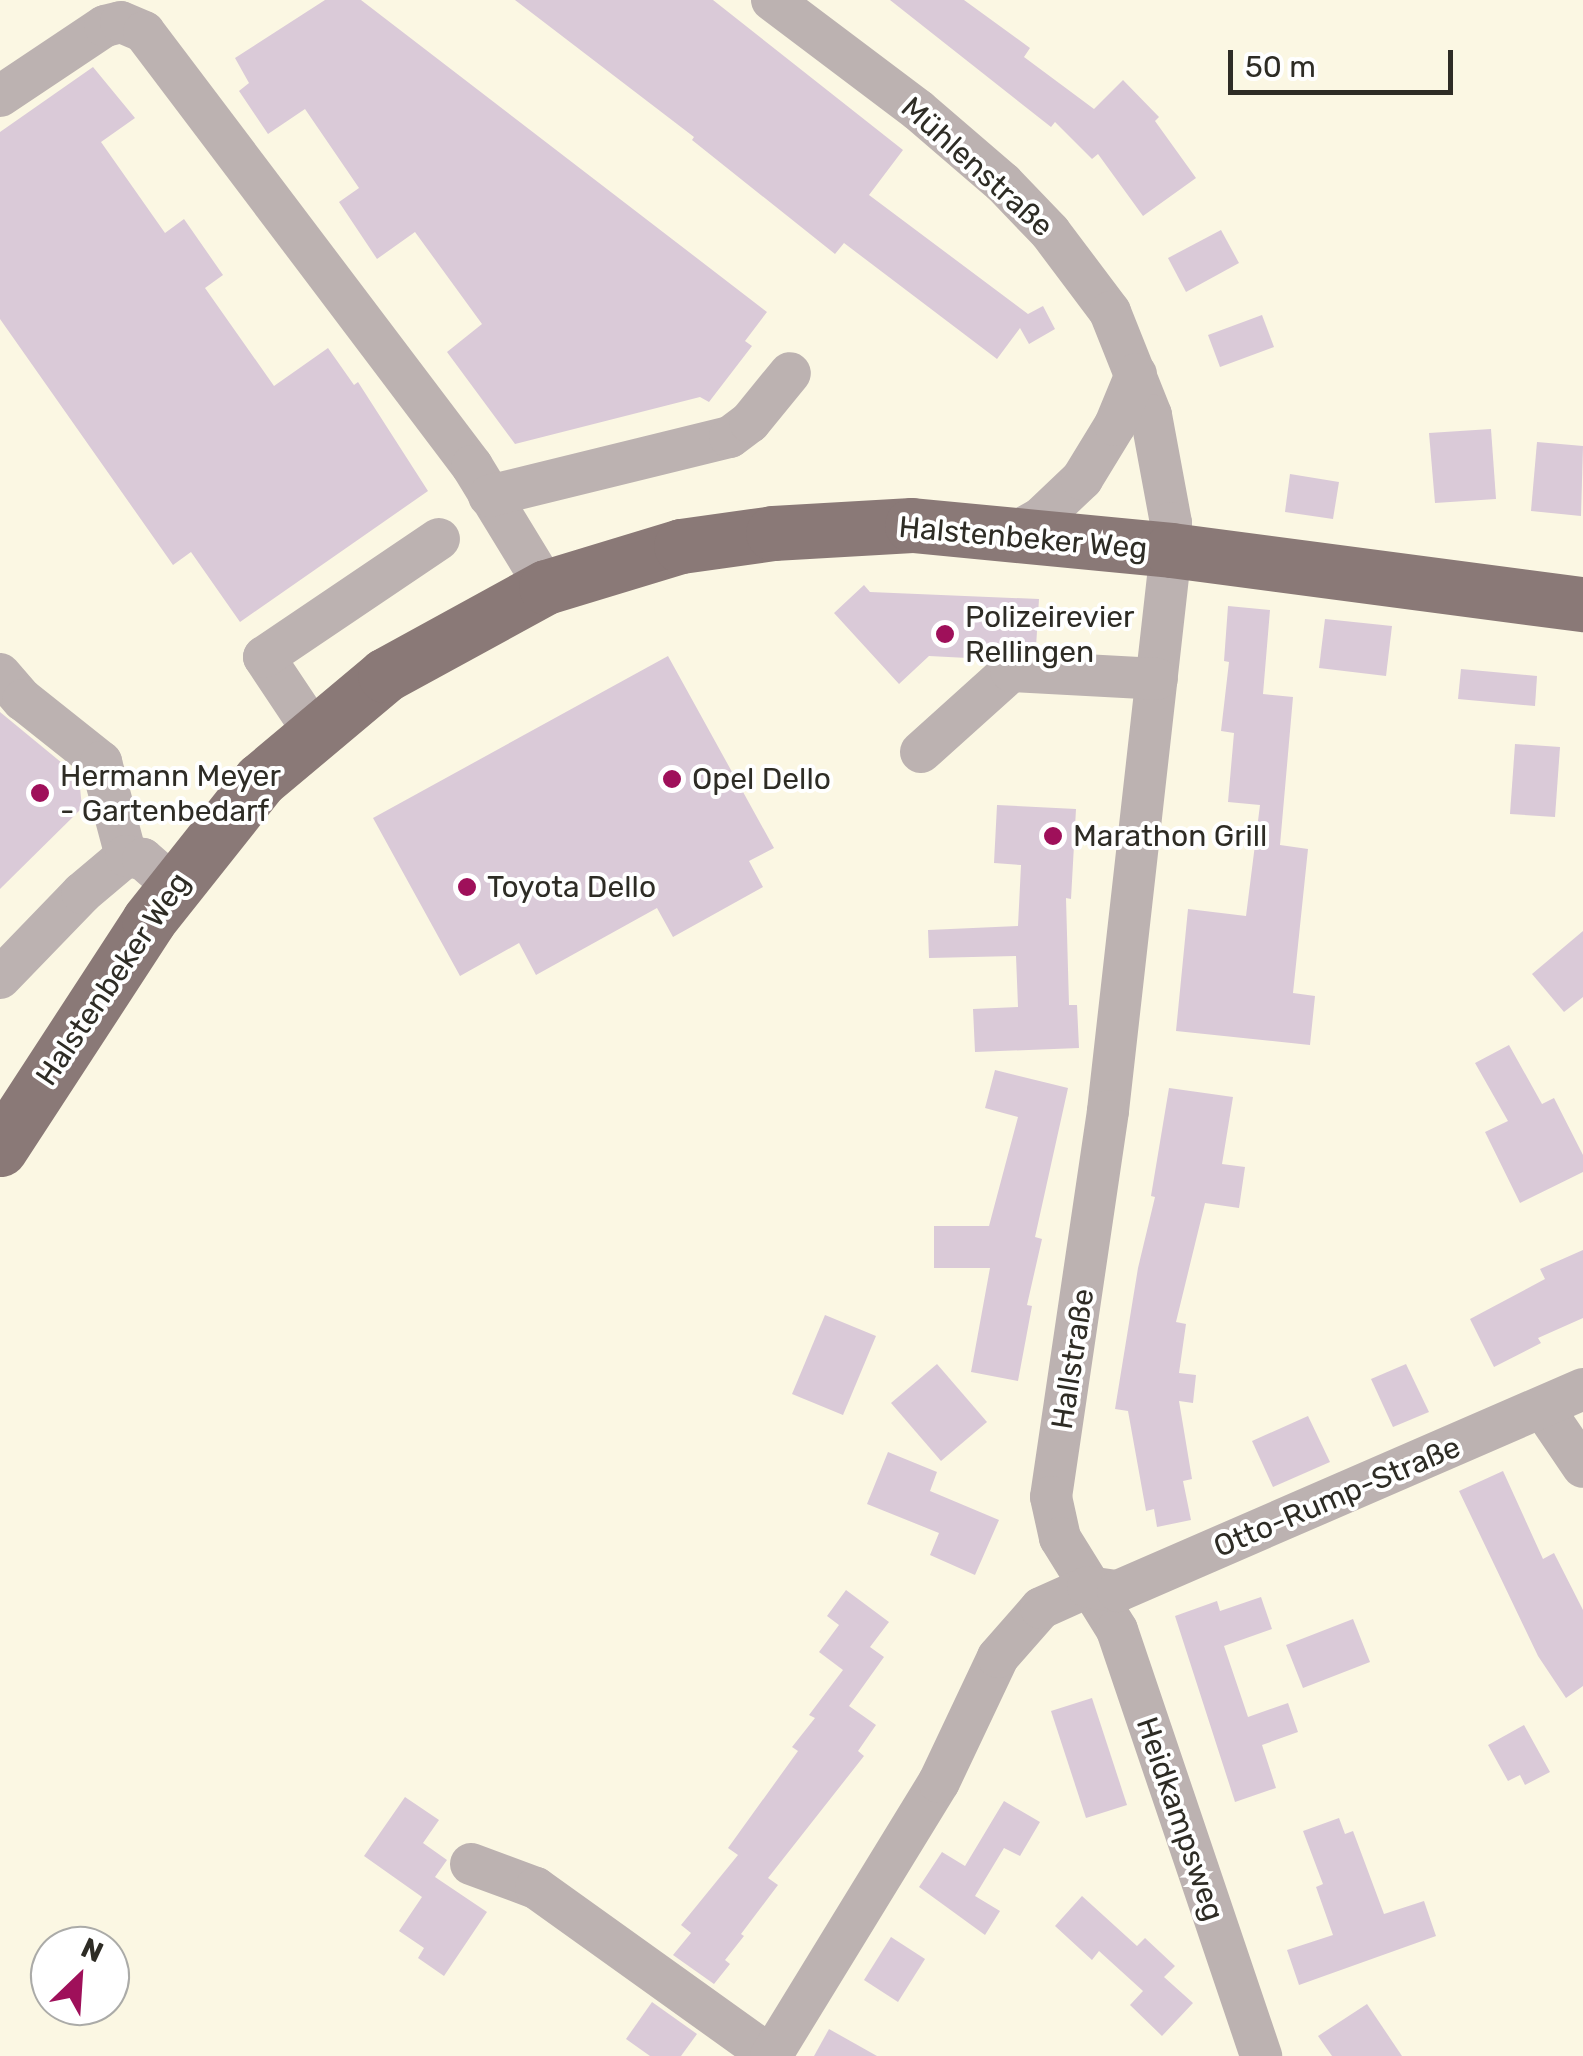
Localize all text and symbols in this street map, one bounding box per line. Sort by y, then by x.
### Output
scale bar [1233,30,1458,92]
text: 50 m [1245,49,1316,85]
street label: Mühlenstraße [894,90,1060,244]
street label: Halstenbeker Weg [897,509,1149,567]
place label: Polizeirevier Rellingen [965,599,1134,670]
marker: Polizeirevier Rellingen [934,623,956,645]
place label: Hermann Meyer - Gartenbedarf [60,758,281,828]
place label: Opel Dello [692,761,831,797]
marker: Opel Dello [661,768,683,790]
marker: Hermann Meyer - Gartenbedarf [29,782,51,804]
place label: Marathon Grill [1073,818,1267,854]
marker: Marathon Grill [1042,825,1064,847]
street label: Halstenbeker Weg [28,865,198,1093]
place label: Toyota Dello [487,869,656,905]
marker: Toyota Dello [456,876,478,898]
street label: Hallstraße [1044,1286,1102,1432]
street label: Otto-Rump-Straße [1208,1429,1466,1565]
street label: Heidkampsweg [1128,1713,1232,1925]
north arrow [30,1926,130,2026]
text: N [76,1931,108,1969]

